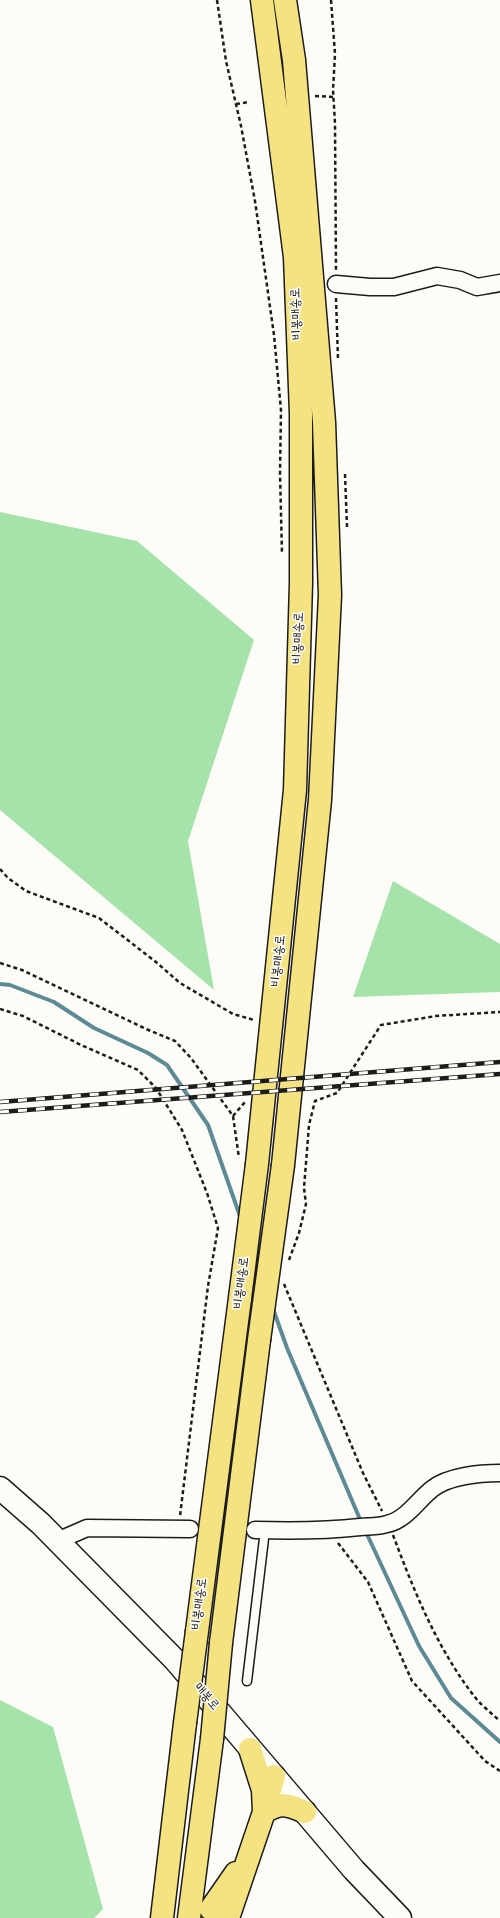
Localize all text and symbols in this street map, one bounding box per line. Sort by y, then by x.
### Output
street label: 비봉매송로 [288,288,306,340]
street label: 비봉매송로 [290,612,308,664]
street label: 비봉매송로 [269,934,289,988]
street label: 비봉매송로 [231,1256,253,1310]
street label: 비봉매송로 [189,1577,211,1631]
street label: 매봉로 [190,1680,222,1714]

